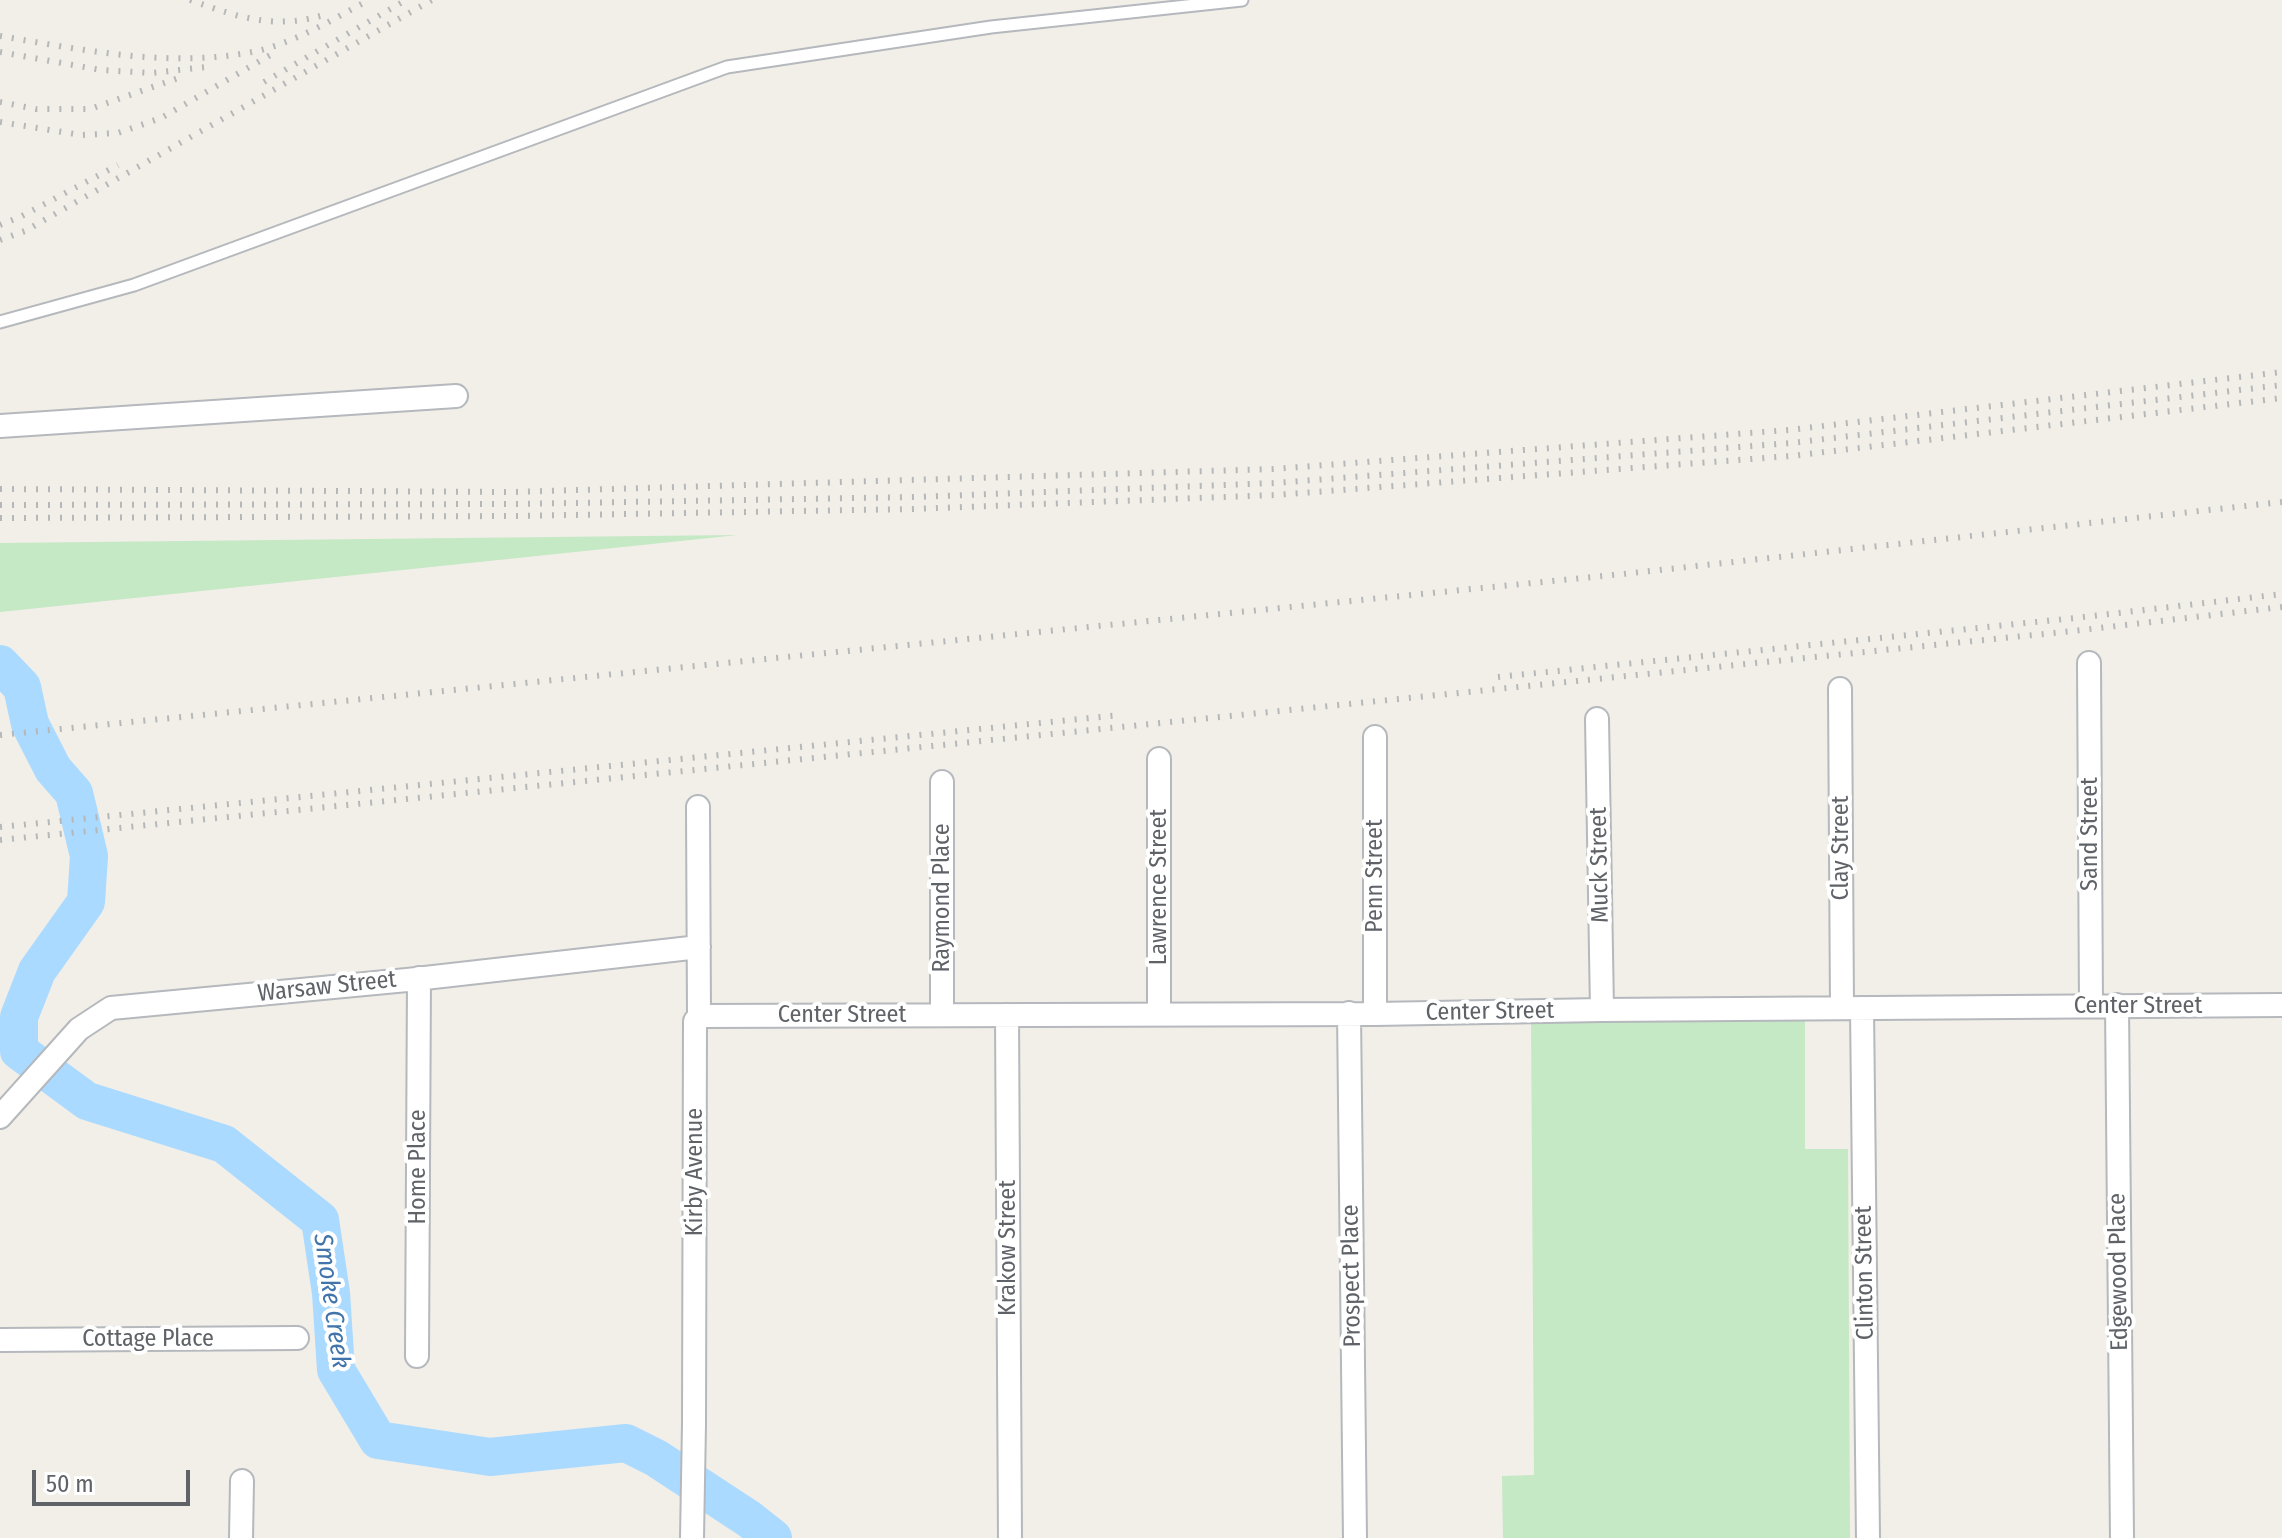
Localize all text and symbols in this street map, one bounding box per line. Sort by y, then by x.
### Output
street label: Sand Street [2076,777,2104,891]
street label: Clay Street [1827,796,1855,900]
street label: Muck Street [1585,807,1615,923]
street label: Lawrence Street [1145,809,1173,965]
street label: Penn Street [1361,819,1389,933]
street label: Raymond Place [928,823,956,973]
street label: Warsaw Street [256,965,398,1009]
street label: Center Street [2074,992,2202,1020]
street label: Center Street [1425,996,1555,1028]
street label: Center Street [778,1001,906,1029]
street label: Kirby Avenue [681,1108,709,1236]
street label: Home Place [404,1109,432,1225]
street label: Krakow Street [994,1180,1022,1316]
street label: Edgewood Place [2103,1193,2135,1351]
street label: Prospect Place [1336,1204,1368,1348]
street label: Clinton Street [1849,1206,1881,1340]
water label: Smoke Creek [306,1232,356,1370]
street label: Cottage Place [82,1325,214,1353]
scale bar [36,1454,194,1504]
text: 50 m [46,1470,94,1498]

